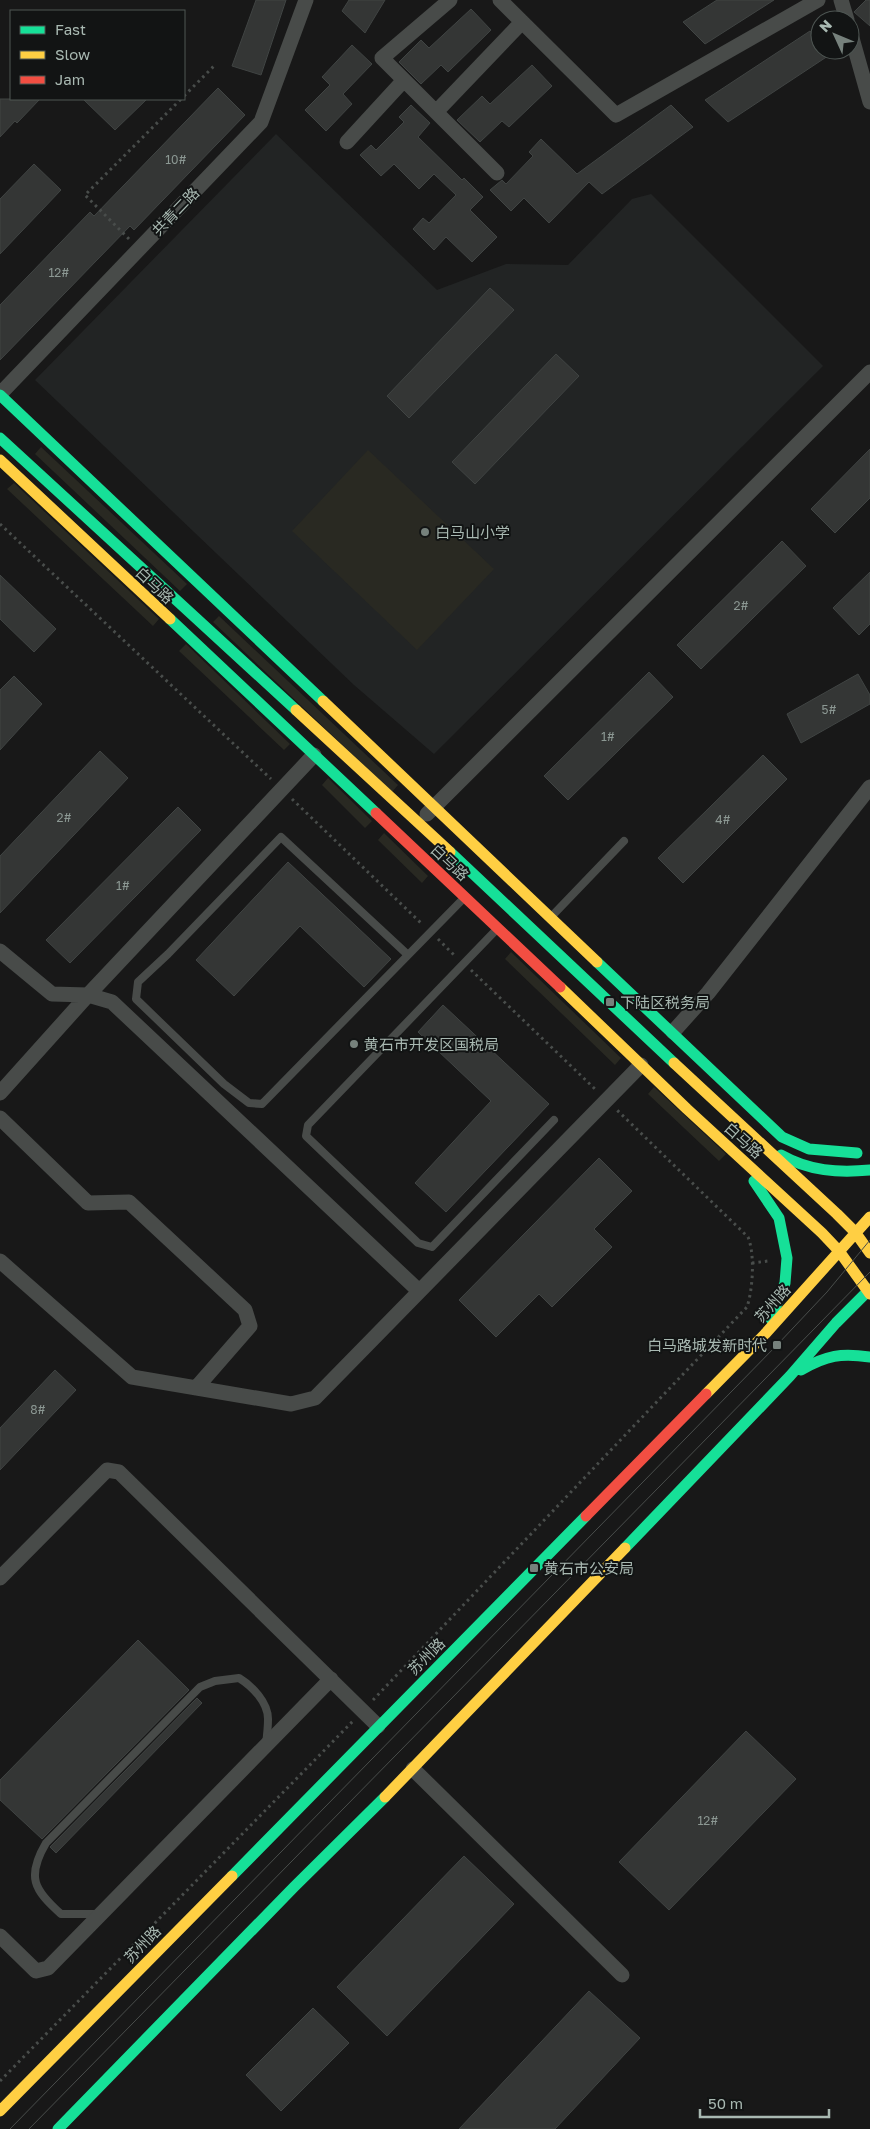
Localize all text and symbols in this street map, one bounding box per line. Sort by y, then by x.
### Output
legend [10,10,185,100]
north arrow [810,10,860,60]
text: N [815,16,835,35]
text: Fast [55,20,86,38]
text: Slow [55,45,90,63]
text: Jam [55,70,85,88]
house number: 10# [165,152,187,167]
street label: 共青二路 [148,183,202,239]
house number: 12# [49,265,69,280]
place label: 白马山小学 [435,523,510,541]
marker: 白马山小学 [419,526,431,538]
street label: 白马路 [132,563,178,607]
house number: 2# [733,598,749,613]
house number: 5# [821,702,837,717]
house number: 1# [601,729,615,744]
house number: 2# [56,810,72,825]
house number: 4# [715,812,731,827]
street label: 白马路 [427,840,473,884]
house number: 1# [116,878,130,893]
place label: 下陆区税务局 [620,993,710,1011]
marker: 下陆区税务局 [604,996,616,1008]
place label: 黄石市开发区国税局 [364,1035,499,1053]
marker: 黄石市开发区国税局 [348,1038,360,1050]
street label: 白马路 [721,1118,767,1162]
street label: 苏州路 [750,1280,794,1326]
place label: 白马路城发新时代 [647,1336,767,1354]
marker: 白马路城发新时代 [771,1339,783,1351]
house number: 8# [30,1402,46,1417]
place label: 黄石市公安局 [544,1559,634,1577]
marker: 黄石市公安局 [528,1562,540,1574]
street label: 苏州路 [404,1634,448,1678]
house number: 12# [698,1813,718,1828]
street label: 苏州路 [120,1922,164,1966]
scale bar [700,2086,829,2118]
text: 50 m [708,2094,743,2112]

